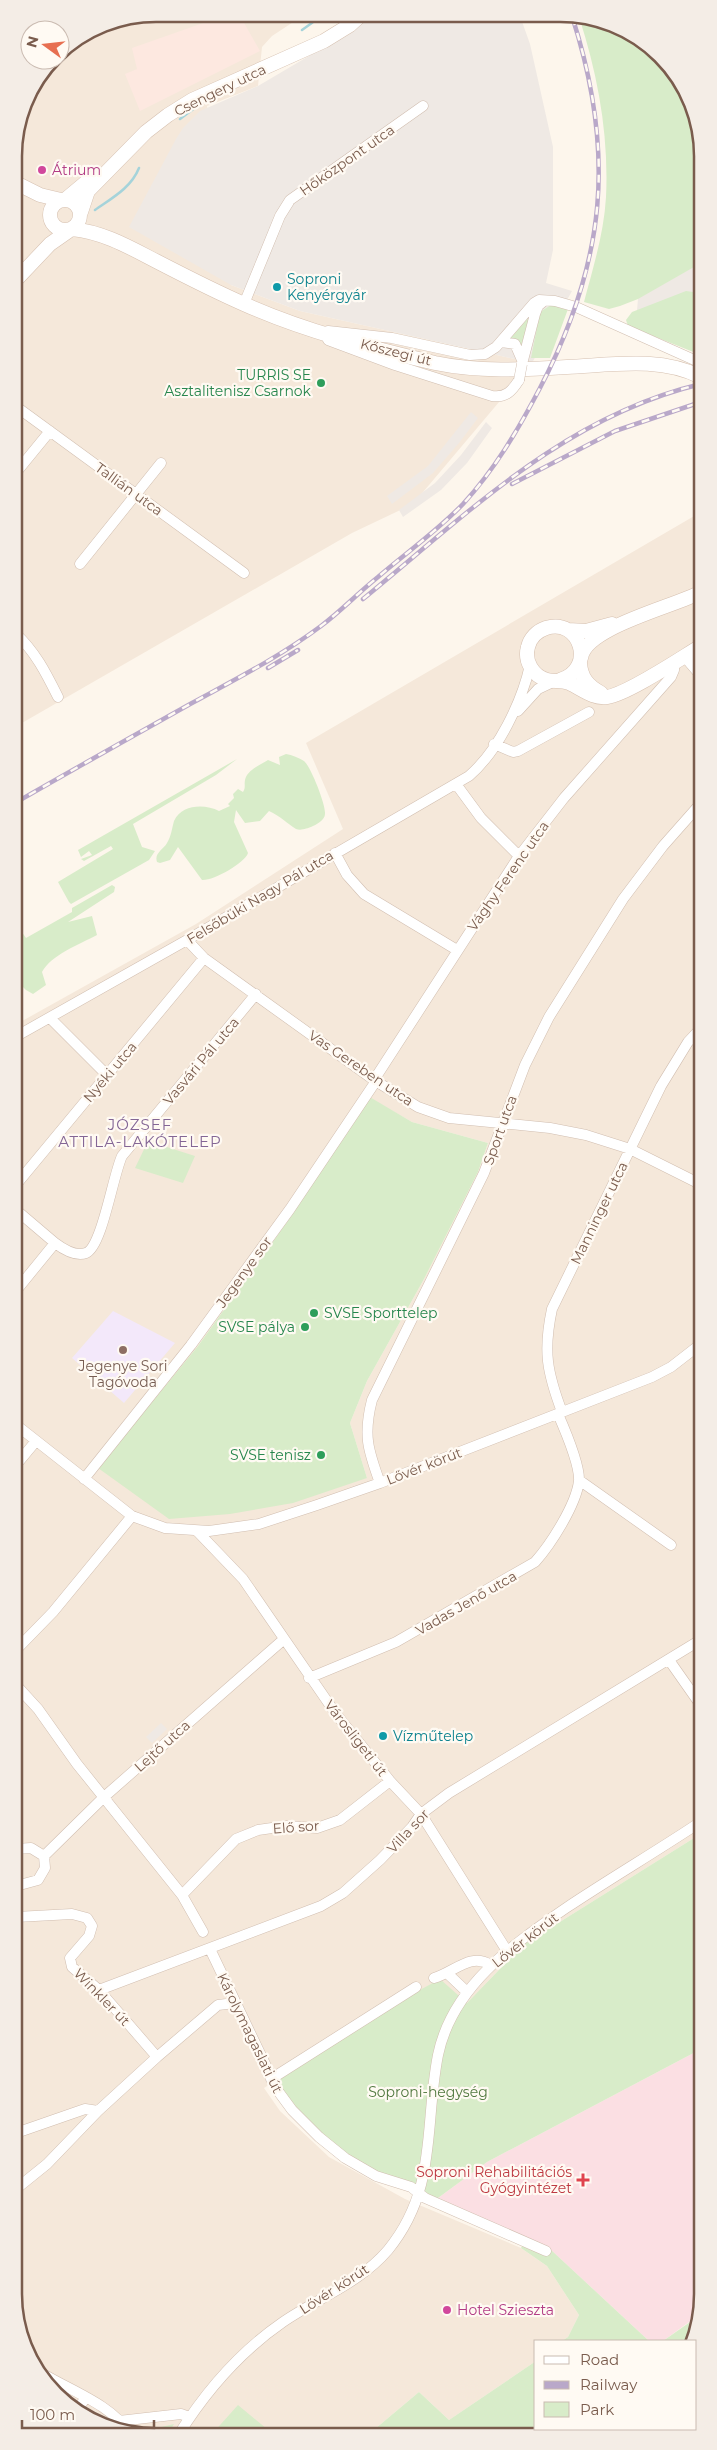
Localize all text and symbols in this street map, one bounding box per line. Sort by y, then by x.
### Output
north arrow [20,20,70,70]
text: N [22,34,43,49]
street label: Csengery utca [171,60,269,120]
street label: Hőközpont utca [296,120,398,200]
place label: Átrium [52,161,101,179]
marker: Átrium [36,164,48,176]
place label: Soproni Kenyérgyár [287,270,367,304]
marker: Soproni Kenyérgyár [271,281,283,293]
street label: Kőszegi út [358,334,434,370]
place label: TURRIS SE Asztalitenisz Csarnok [164,366,312,400]
marker: TURRIS SE Asztalitenisz Csarnok [315,377,327,389]
street label: Tallián utca [92,458,166,520]
street label: Vághy Ferenc utca [463,817,553,935]
street label: Felsőbüki Nagy Pál utca [183,846,337,948]
street label: Vasvári Pál utca [159,1013,243,1109]
street label: Vas Gereben utca [305,1026,417,1110]
street label: Nyéki utca [79,1038,141,1106]
street label: Sport utca [479,1093,521,1167]
district label: JÓZSEF ATTILA-LAKÓTELEP [58,1115,222,1151]
street label: Manninger utca [566,1159,632,1267]
street label: Jegenye sor [212,1233,276,1312]
place label: SVSE Sporttelep [324,1304,438,1322]
marker: SVSE Sporttelep [308,1307,320,1319]
place label: SVSE pálya [218,1318,295,1336]
marker: SVSE pálya [299,1321,311,1333]
marker: Jegenye Sori Tagóvoda [117,1344,129,1356]
place label: Jegenye Sori Tagóvoda [78,1357,167,1391]
street label: Lővér körút [384,1443,465,1489]
place label: SVSE tenisz [230,1446,311,1464]
marker: SVSE tenisz [315,1449,327,1461]
street label: Vadas Jenő utca [412,1567,520,1639]
street label: Városligeti út [321,1696,392,1780]
street label: Lejtő utca [130,1716,194,1776]
place label: Vízműtelep [393,1727,473,1745]
marker: Vízműtelep [377,1730,389,1742]
street label: Villa sor [383,1805,433,1857]
street label: Elő sor [272,1816,320,1838]
street label: Lővér körút [488,1908,562,1972]
street label: Winkler út [70,1964,134,2030]
street label: Károlymagaslati út [213,1970,287,2096]
park label: Soproni-hegység [368,2083,488,2101]
place label: Soproni Rehabilitációs Gyógyintézet [416,2163,572,2197]
marker: Soproni Rehabilitációs Gyógyintézet [576,2173,590,2187]
street label: Lővér körút [296,2260,372,2318]
place label: Hotel Szieszta [457,2301,554,2319]
marker: Hotel Szieszta [441,2304,453,2316]
legend [534,2340,697,2430]
text: Road [580,2350,619,2369]
text: Railway [580,2375,638,2394]
scale bar [22,2398,155,2430]
text: Park [580,2400,614,2419]
text: 100 m [30,2405,75,2424]

